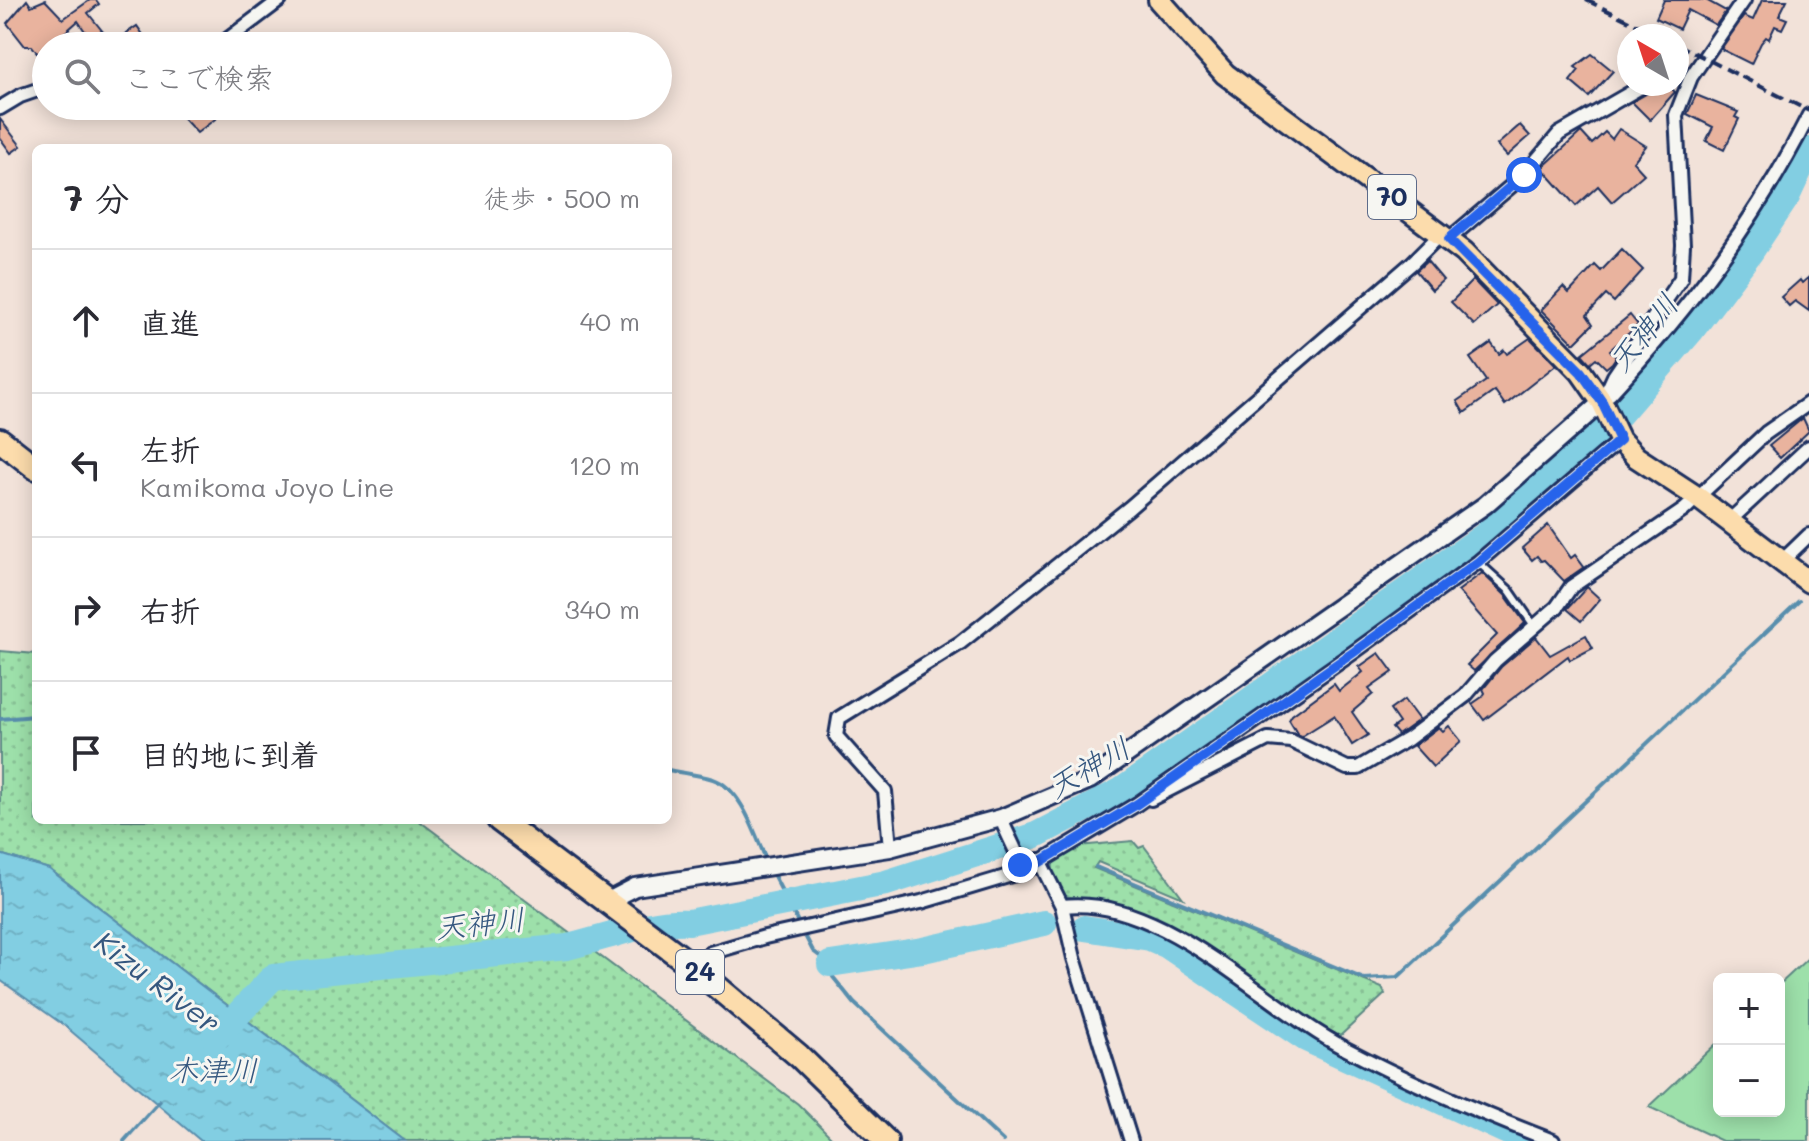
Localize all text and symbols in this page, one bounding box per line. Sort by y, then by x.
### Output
north arrow [1617,24,1689,96]
search box [32,32,672,120]
icon: search [60,54,104,98]
text: ここで検索 [124,57,274,97]
route start [1506,157,1542,193]
text: 7 分 [64,175,129,220]
road number: 70 [1368,175,1416,219]
text: 徒歩 · 500 m [484,181,640,215]
water label: 天神川 [1599,284,1686,379]
icon: ahead [64,299,108,343]
text: 直進 [140,302,200,342]
text: 40 m [580,304,640,338]
text: 左折 [140,429,200,469]
icon: left [64,443,108,487]
text: 120 m [569,448,640,482]
text: Kamikoma Joyo Line [140,470,394,504]
icon: right [64,587,108,631]
text: 右折 [140,590,200,630]
text: 340 m [564,592,640,626]
water label: 天神川 [1039,726,1137,806]
icon: arrive [64,731,108,775]
text: 目的地に到着 [140,734,320,774]
route end [1002,847,1038,883]
water label: 天神川 [433,897,527,947]
water label: Kizu River [87,921,229,1042]
road number: 24 [676,950,724,994]
map controls [1713,973,1785,1117]
button: + [1713,973,1785,1045]
button: − [1713,1045,1785,1117]
water label: 木津川 [168,1049,258,1089]

